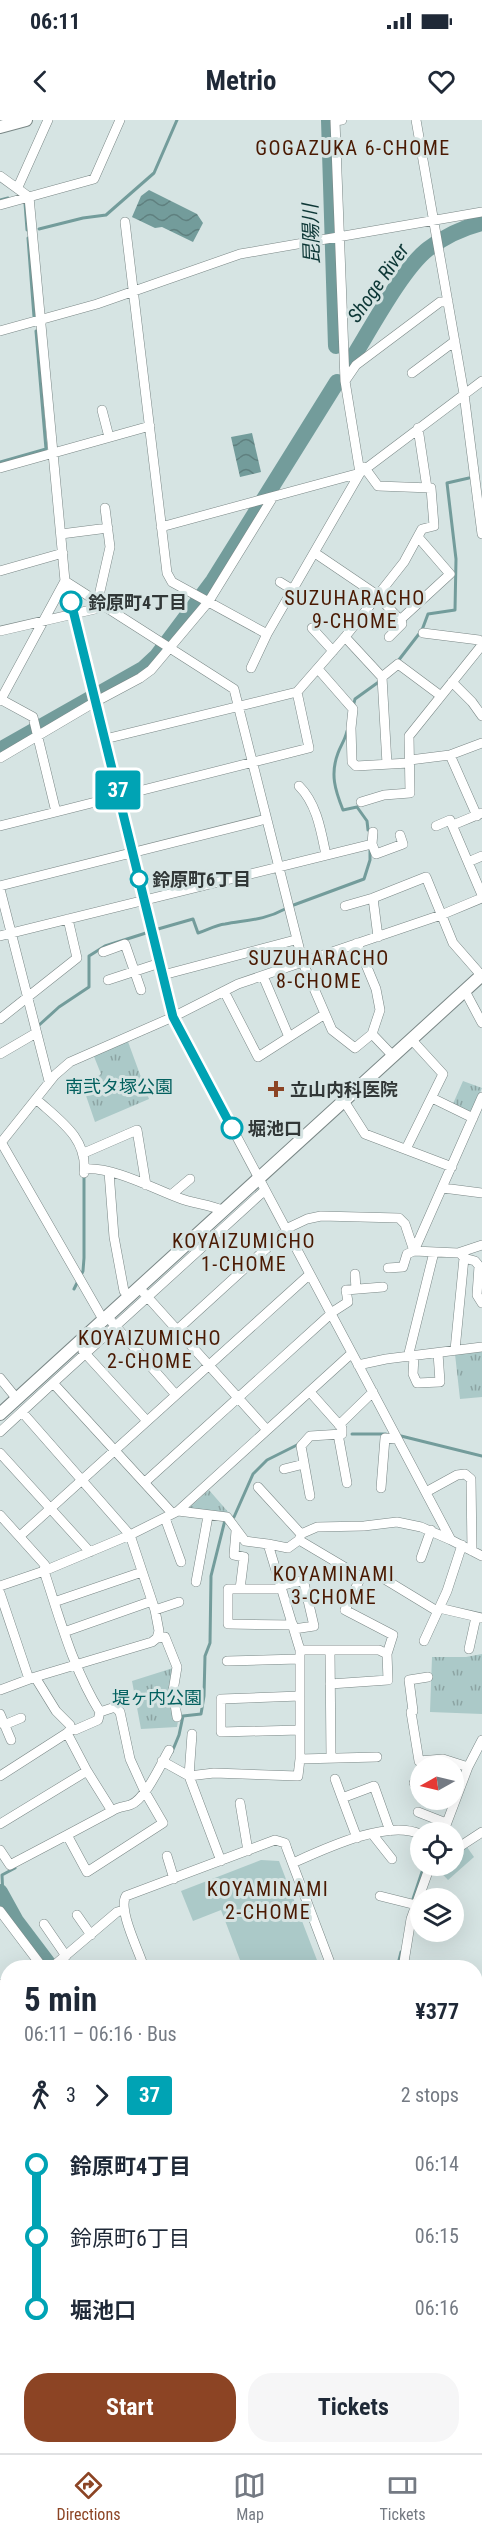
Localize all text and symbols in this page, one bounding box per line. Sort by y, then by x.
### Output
text: 06:11 [30,9,81,34]
icon: back [24,65,57,98]
text: Metrio [206,65,276,97]
icon: heart [425,65,458,98]
district label: GOGAZUKA 6-CHOME [255,136,451,160]
water label: 昆陽川 [298,202,324,264]
water label: Shoge River [342,238,414,327]
district label: SUZUHARACHO 9-CHOME [284,586,426,633]
marker: 鈴原町4丁目 [60,591,82,613]
place label: 鈴原町4丁目 [88,592,187,613]
line badge: 37 [91,770,145,810]
text: 37 [107,778,129,802]
place label: 鈴原町6丁目 [152,869,251,890]
marker: 鈴原町6丁目 [130,870,148,888]
district label: SUZUHARACHO 8-CHOME [248,946,390,993]
park label: 南弐タ塚公園 [65,1076,173,1097]
place label: 立山内科医院 [290,1079,398,1100]
marker: 立山内科医院 [267,1080,285,1098]
marker: 堀池口 [221,1117,243,1139]
place label: 堀池口 [248,1118,302,1139]
district label: KOYAIZUMICHO 1-CHOME [172,1229,316,1276]
district label: KOYAIZUMICHO 2-CHOME [78,1326,222,1373]
district label: KOYAMINAMI 3-CHOME [273,1562,395,1609]
park label: 堤ヶ内公園 [112,1687,202,1708]
north arrow [410,1756,464,1810]
map controls [410,1756,464,1942]
button: locate [410,1822,464,1876]
district label: KOYAMINAMI 2-CHOME [207,1877,329,1924]
button: layers [410,1888,464,1942]
text: 5 min [24,1980,97,2019]
text: ¥377 [415,1999,459,2024]
text: 06:11 – 06:16 · Bus [24,2022,177,2046]
icon: walk [24,2079,57,2112]
icon: forward [85,2079,118,2112]
text: 3 [66,2083,76,2107]
text: 37 [139,2083,160,2107]
text: 2 stops [401,2083,459,2107]
text: 06:14 [415,2152,459,2176]
text: 鈴原町4丁目 [70,2154,191,2179]
text: 06:15 [415,2224,459,2248]
text: 鈴原町6丁目 [70,2226,191,2251]
text: 06:16 [415,2296,459,2320]
text: 堀池口 [70,2298,136,2323]
button: Start [24,2373,236,2442]
button: Tickets [248,2373,459,2442]
tab: Directions [57,2469,120,2524]
tab: Map [233,2469,266,2524]
tab: Tickets [379,2469,425,2524]

